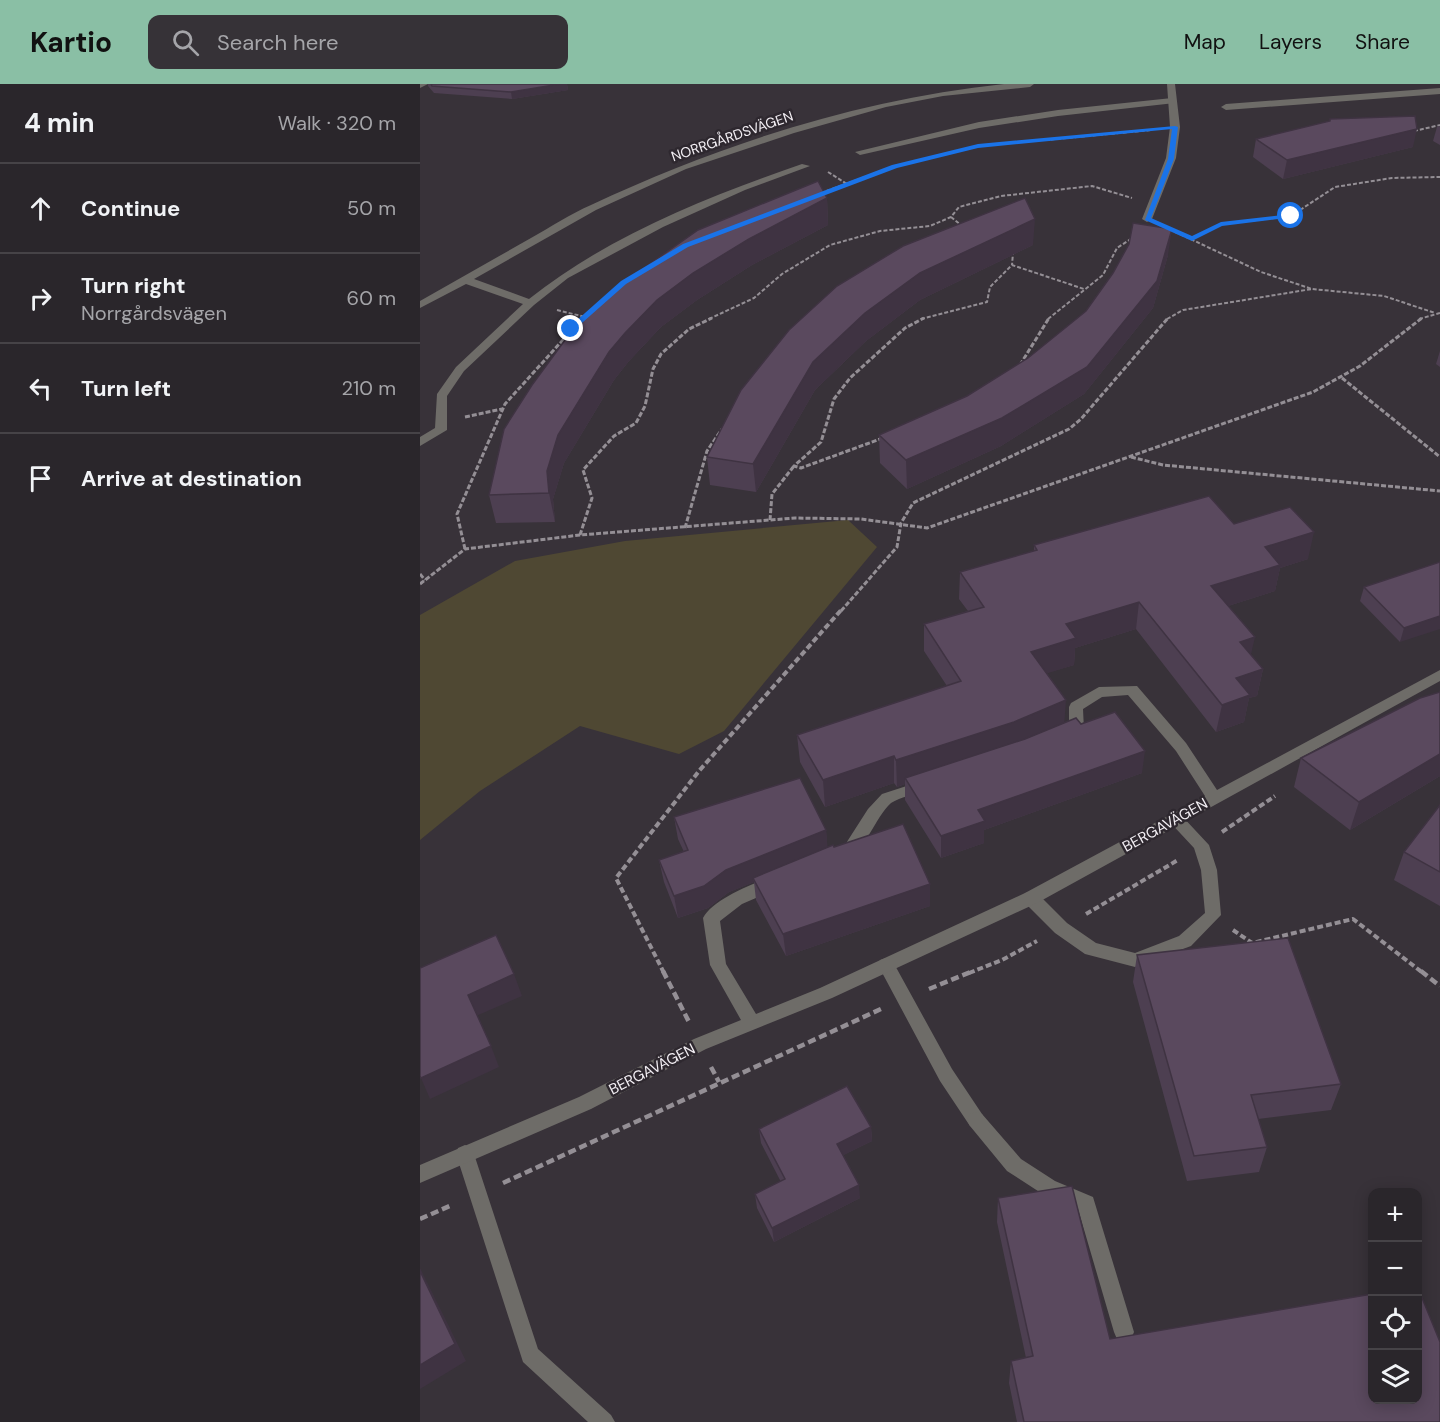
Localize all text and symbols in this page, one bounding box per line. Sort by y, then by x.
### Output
search box [148,15,568,69]
text: Kartio [30,24,112,61]
icon: search [169,26,202,59]
text: Search here [217,28,338,57]
text: Map [1184,28,1226,56]
text: Layers [1259,28,1322,56]
text: Share [1355,28,1410,56]
text: 4 min [24,106,95,140]
street label: NORRGÅRDSVÄGEN [669,107,795,165]
text: Walk · 320 m [278,110,396,136]
icon: ahead [24,192,57,225]
text: Continue [81,194,180,223]
text: 50 m [347,195,396,221]
route start [1277,202,1303,228]
text: Turn right [81,271,186,300]
icon: right [24,282,57,315]
text: 60 m [347,285,396,311]
text: Norrgårdsvägen [81,300,227,326]
route end [557,315,583,341]
icon: left [24,372,57,405]
text: Turn left [81,374,171,403]
text: 210 m [341,375,396,401]
icon: arrive [24,462,57,495]
text: Arrive at destination [81,464,302,493]
street label: BERGAVÄGEN [1119,793,1211,857]
street label: BERGAVÄGEN [605,1039,699,1099]
map controls [1368,1188,1422,1404]
button: + [1368,1188,1422,1242]
button: − [1368,1242,1422,1296]
button: locate [1368,1296,1422,1350]
button: layers [1368,1350,1422,1404]

